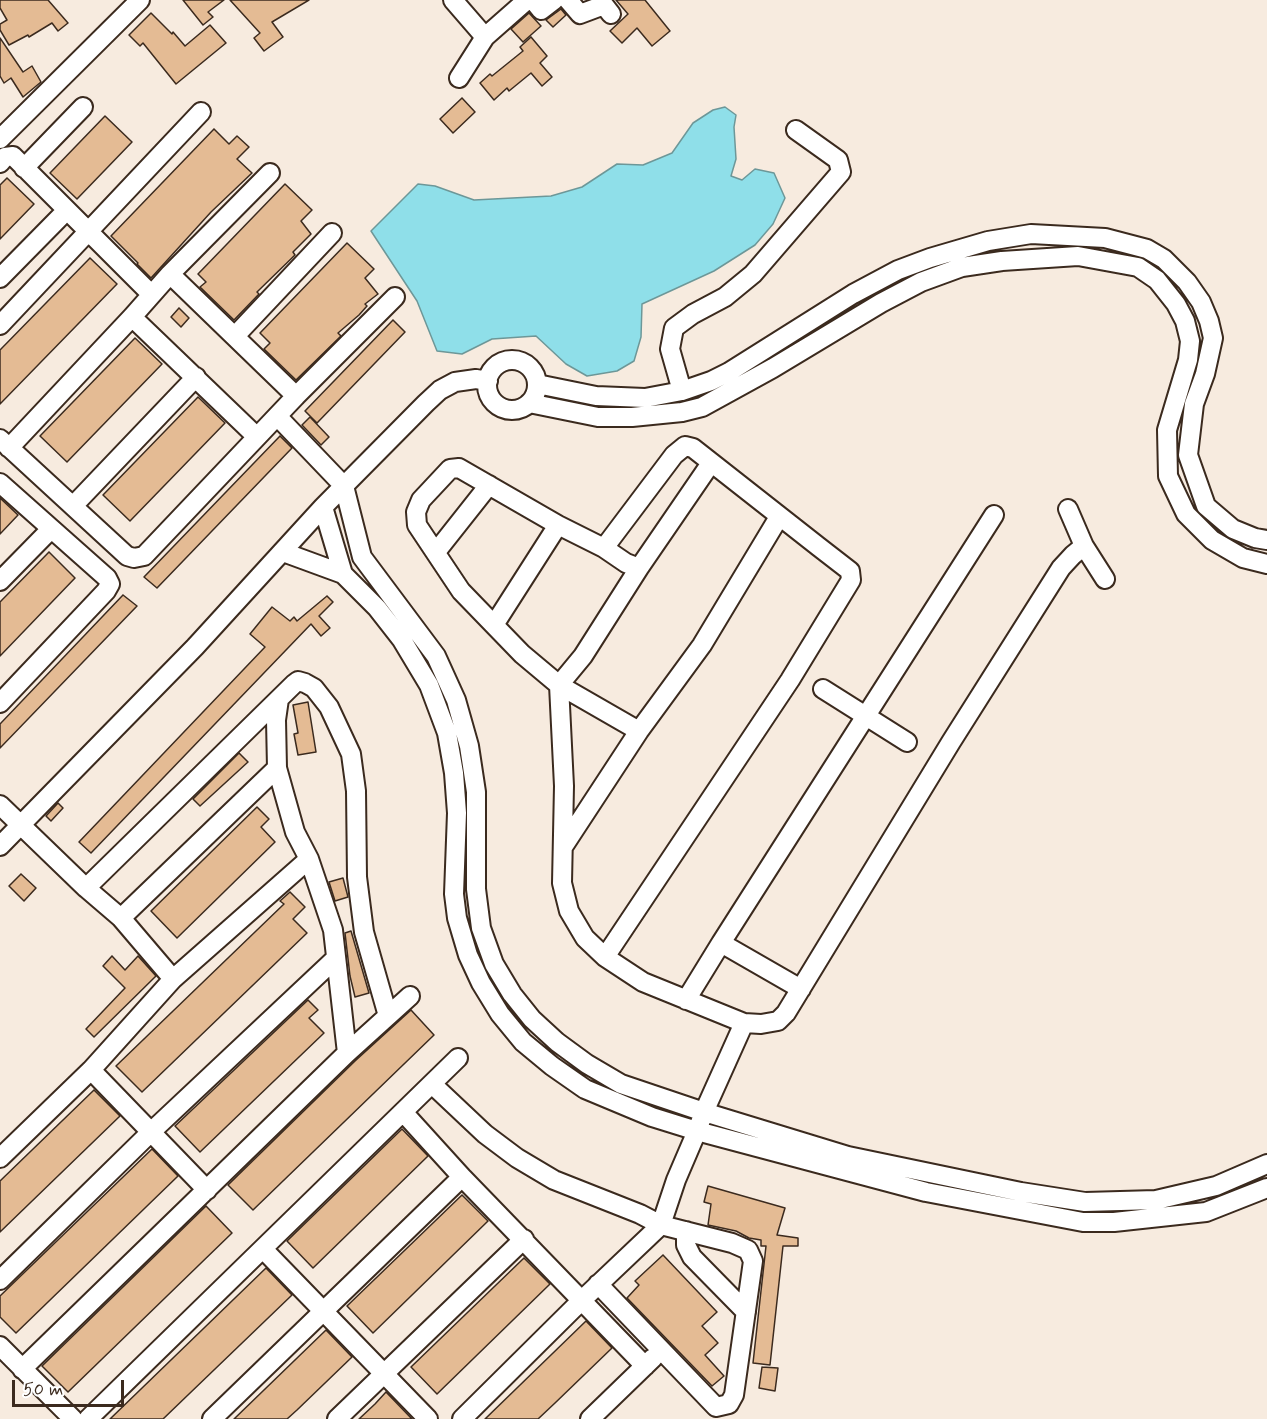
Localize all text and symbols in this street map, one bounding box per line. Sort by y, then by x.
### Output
scale bar [15,1368,128,1406]
text: 50 m [23,1378,63,1402]

